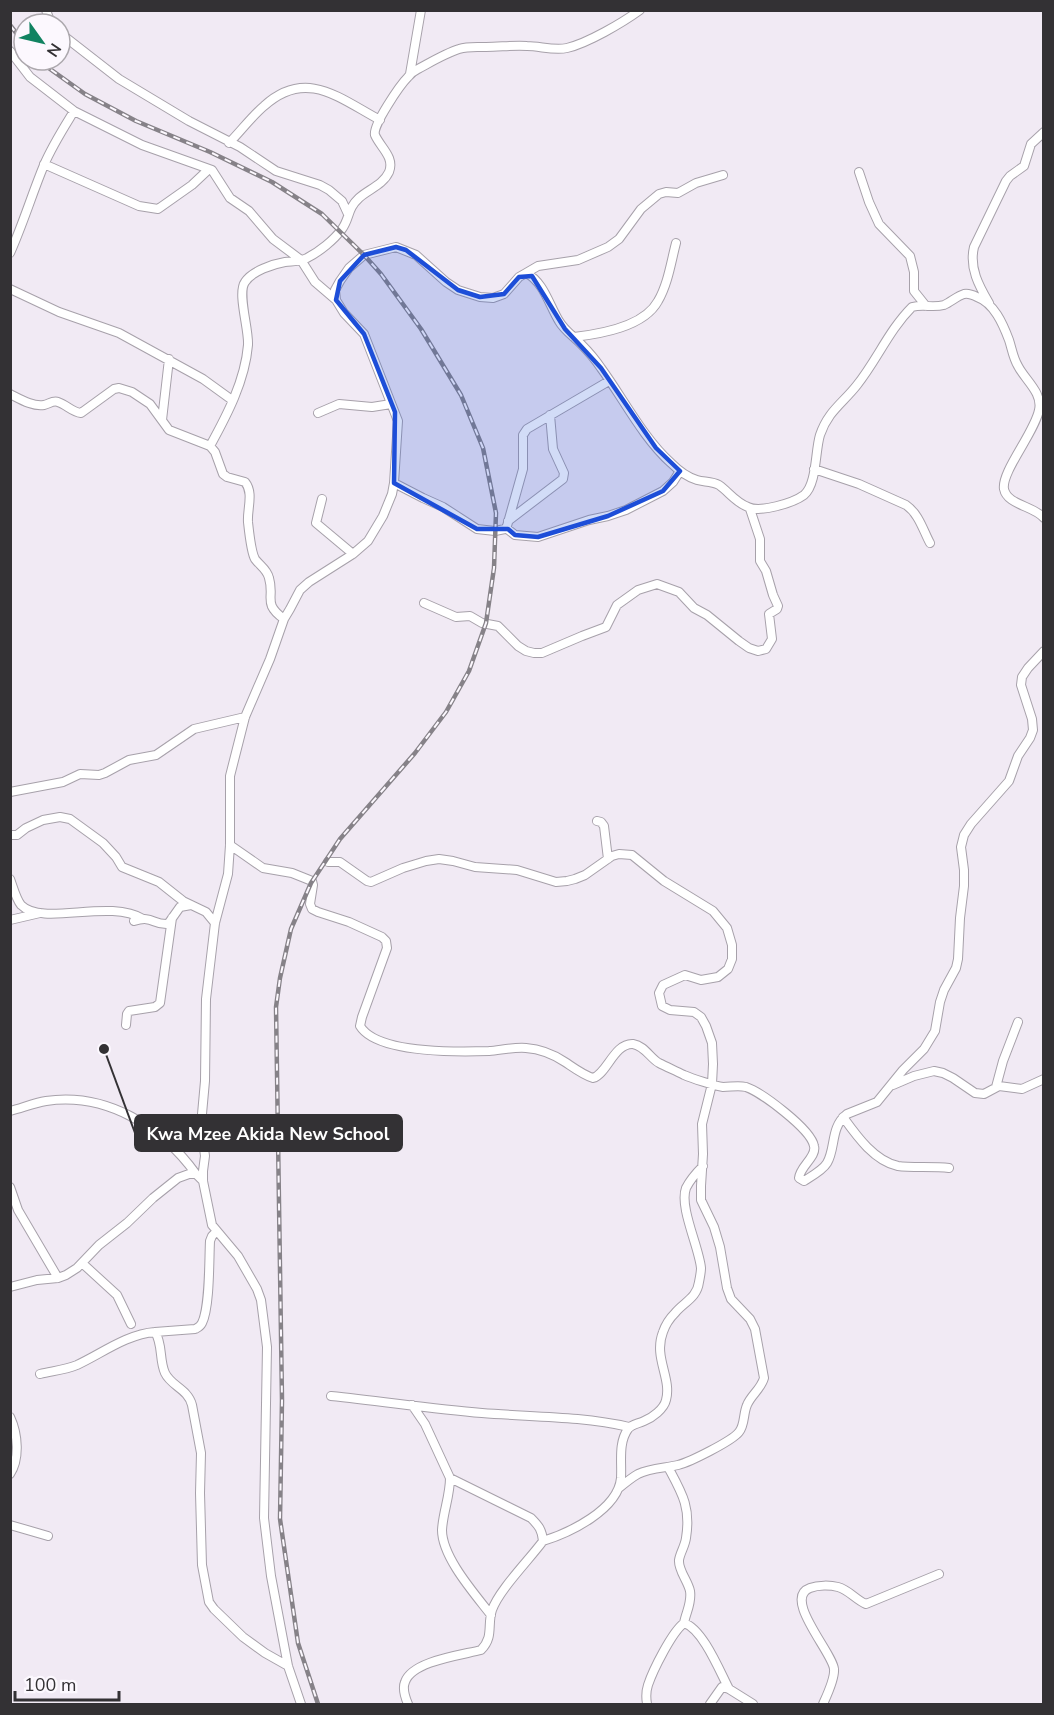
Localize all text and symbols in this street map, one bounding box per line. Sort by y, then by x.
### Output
north arrow [12,12,72,72]
text: N [41,39,66,61]
callout: Kwa Mzee Akida New School [135,1115,402,1151]
text: Kwa Mzee Akida New School [147,1122,390,1146]
scale bar [15,1664,118,1702]
text: 100 m [24,1673,76,1697]

